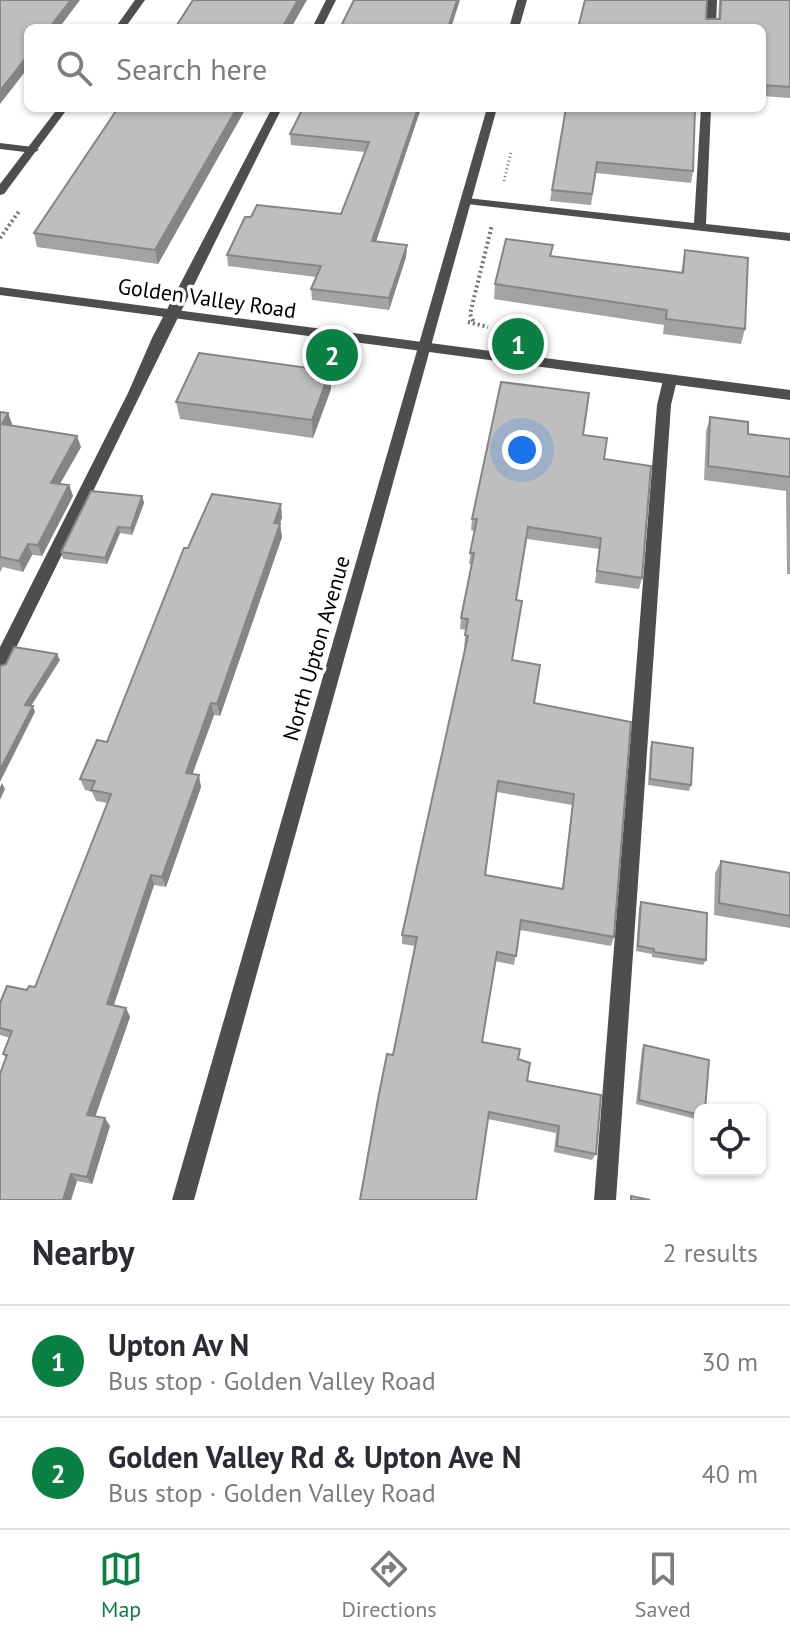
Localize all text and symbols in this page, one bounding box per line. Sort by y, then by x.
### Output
search box [24,24,766,112]
icon: search [52,46,96,90]
text: Search here [116,49,267,88]
street label: Golden Valley Road [116,272,298,324]
pin: 1 [492,314,544,374]
pin: 2 [306,325,358,385]
your location [502,430,542,470]
street label: North Upton Avenue [276,552,356,744]
map controls [694,1104,766,1176]
button: locate [694,1104,766,1176]
text: Nearby [32,1230,134,1274]
text: 2 results [663,1236,758,1269]
text: Upton Av N [108,1325,249,1364]
text: 1 [51,1345,65,1378]
text: 30 m [702,1345,758,1378]
text: Bus stop · Golden Valley Road [108,1364,436,1397]
text: Golden Valley Rd & Upton Ave N [108,1437,521,1476]
text: 2 [51,1457,65,1490]
text: 40 m [702,1457,758,1490]
text: Bus stop · Golden Valley Road [108,1476,436,1509]
tab: Map [99,1547,143,1623]
tab: Directions [341,1547,437,1623]
tab: Saved [635,1547,691,1623]

